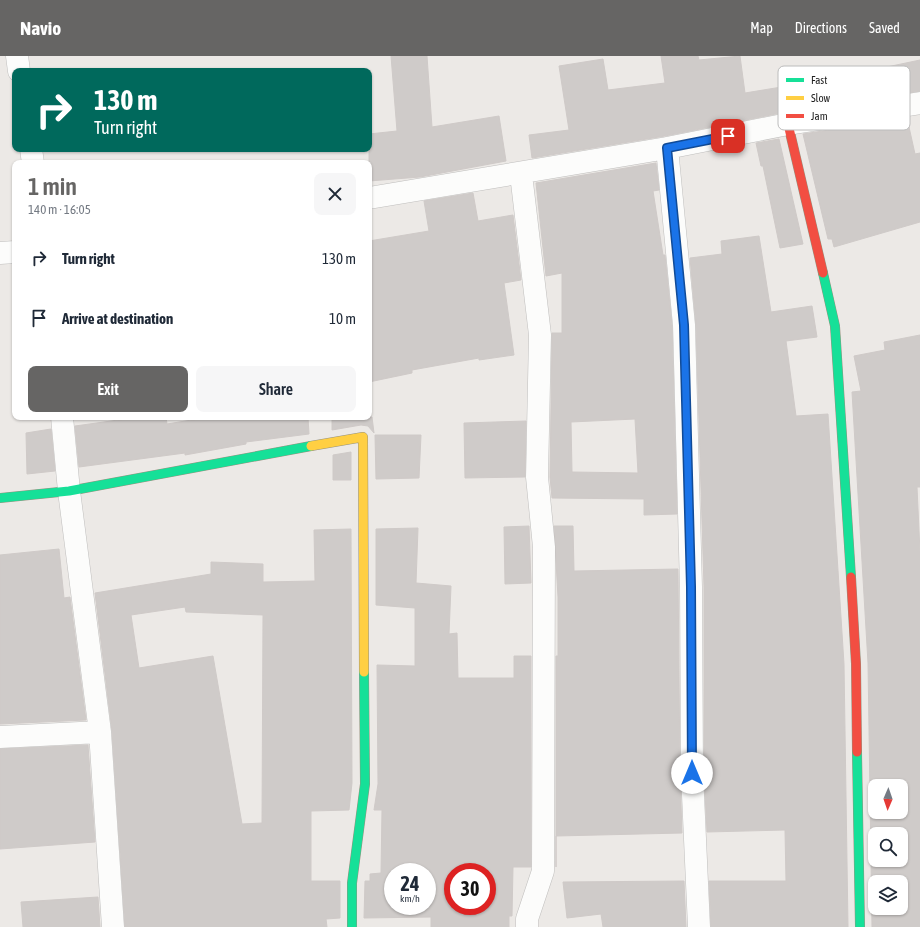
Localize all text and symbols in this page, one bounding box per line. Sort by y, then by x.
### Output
text: Navio [20,17,61,39]
text: Map [750,20,773,36]
text: Directions [795,20,847,36]
text: Saved [869,20,900,36]
legend [778,66,910,130]
text: Fast [811,74,827,86]
icon: right [28,84,80,136]
text: 130 m [94,84,157,116]
text: Slow [811,92,830,104]
text: Jam [811,110,828,122]
text: Turn right [94,117,157,138]
pin [711,119,745,153]
icon: arrive [717,125,739,147]
text: 1 min [28,173,77,200]
button: close [314,173,356,215]
text: 140 m · 16:05 [28,202,91,217]
icon: right [28,247,50,269]
text: Turn right [62,250,115,267]
text: 130 m [322,250,356,267]
icon: arrive [28,307,50,329]
text: Arrive at destination [62,310,173,327]
text: 10 m [329,310,356,327]
button: Exit [28,366,188,412]
button: Share [196,366,356,412]
position arrow [671,752,713,794]
north arrow [868,779,908,819]
map controls [868,779,908,915]
button: search [868,827,908,867]
speed limit sign: 30 [444,863,496,915]
text: 24 [401,872,419,895]
button: layers [868,875,908,915]
text: km/h [400,893,420,904]

